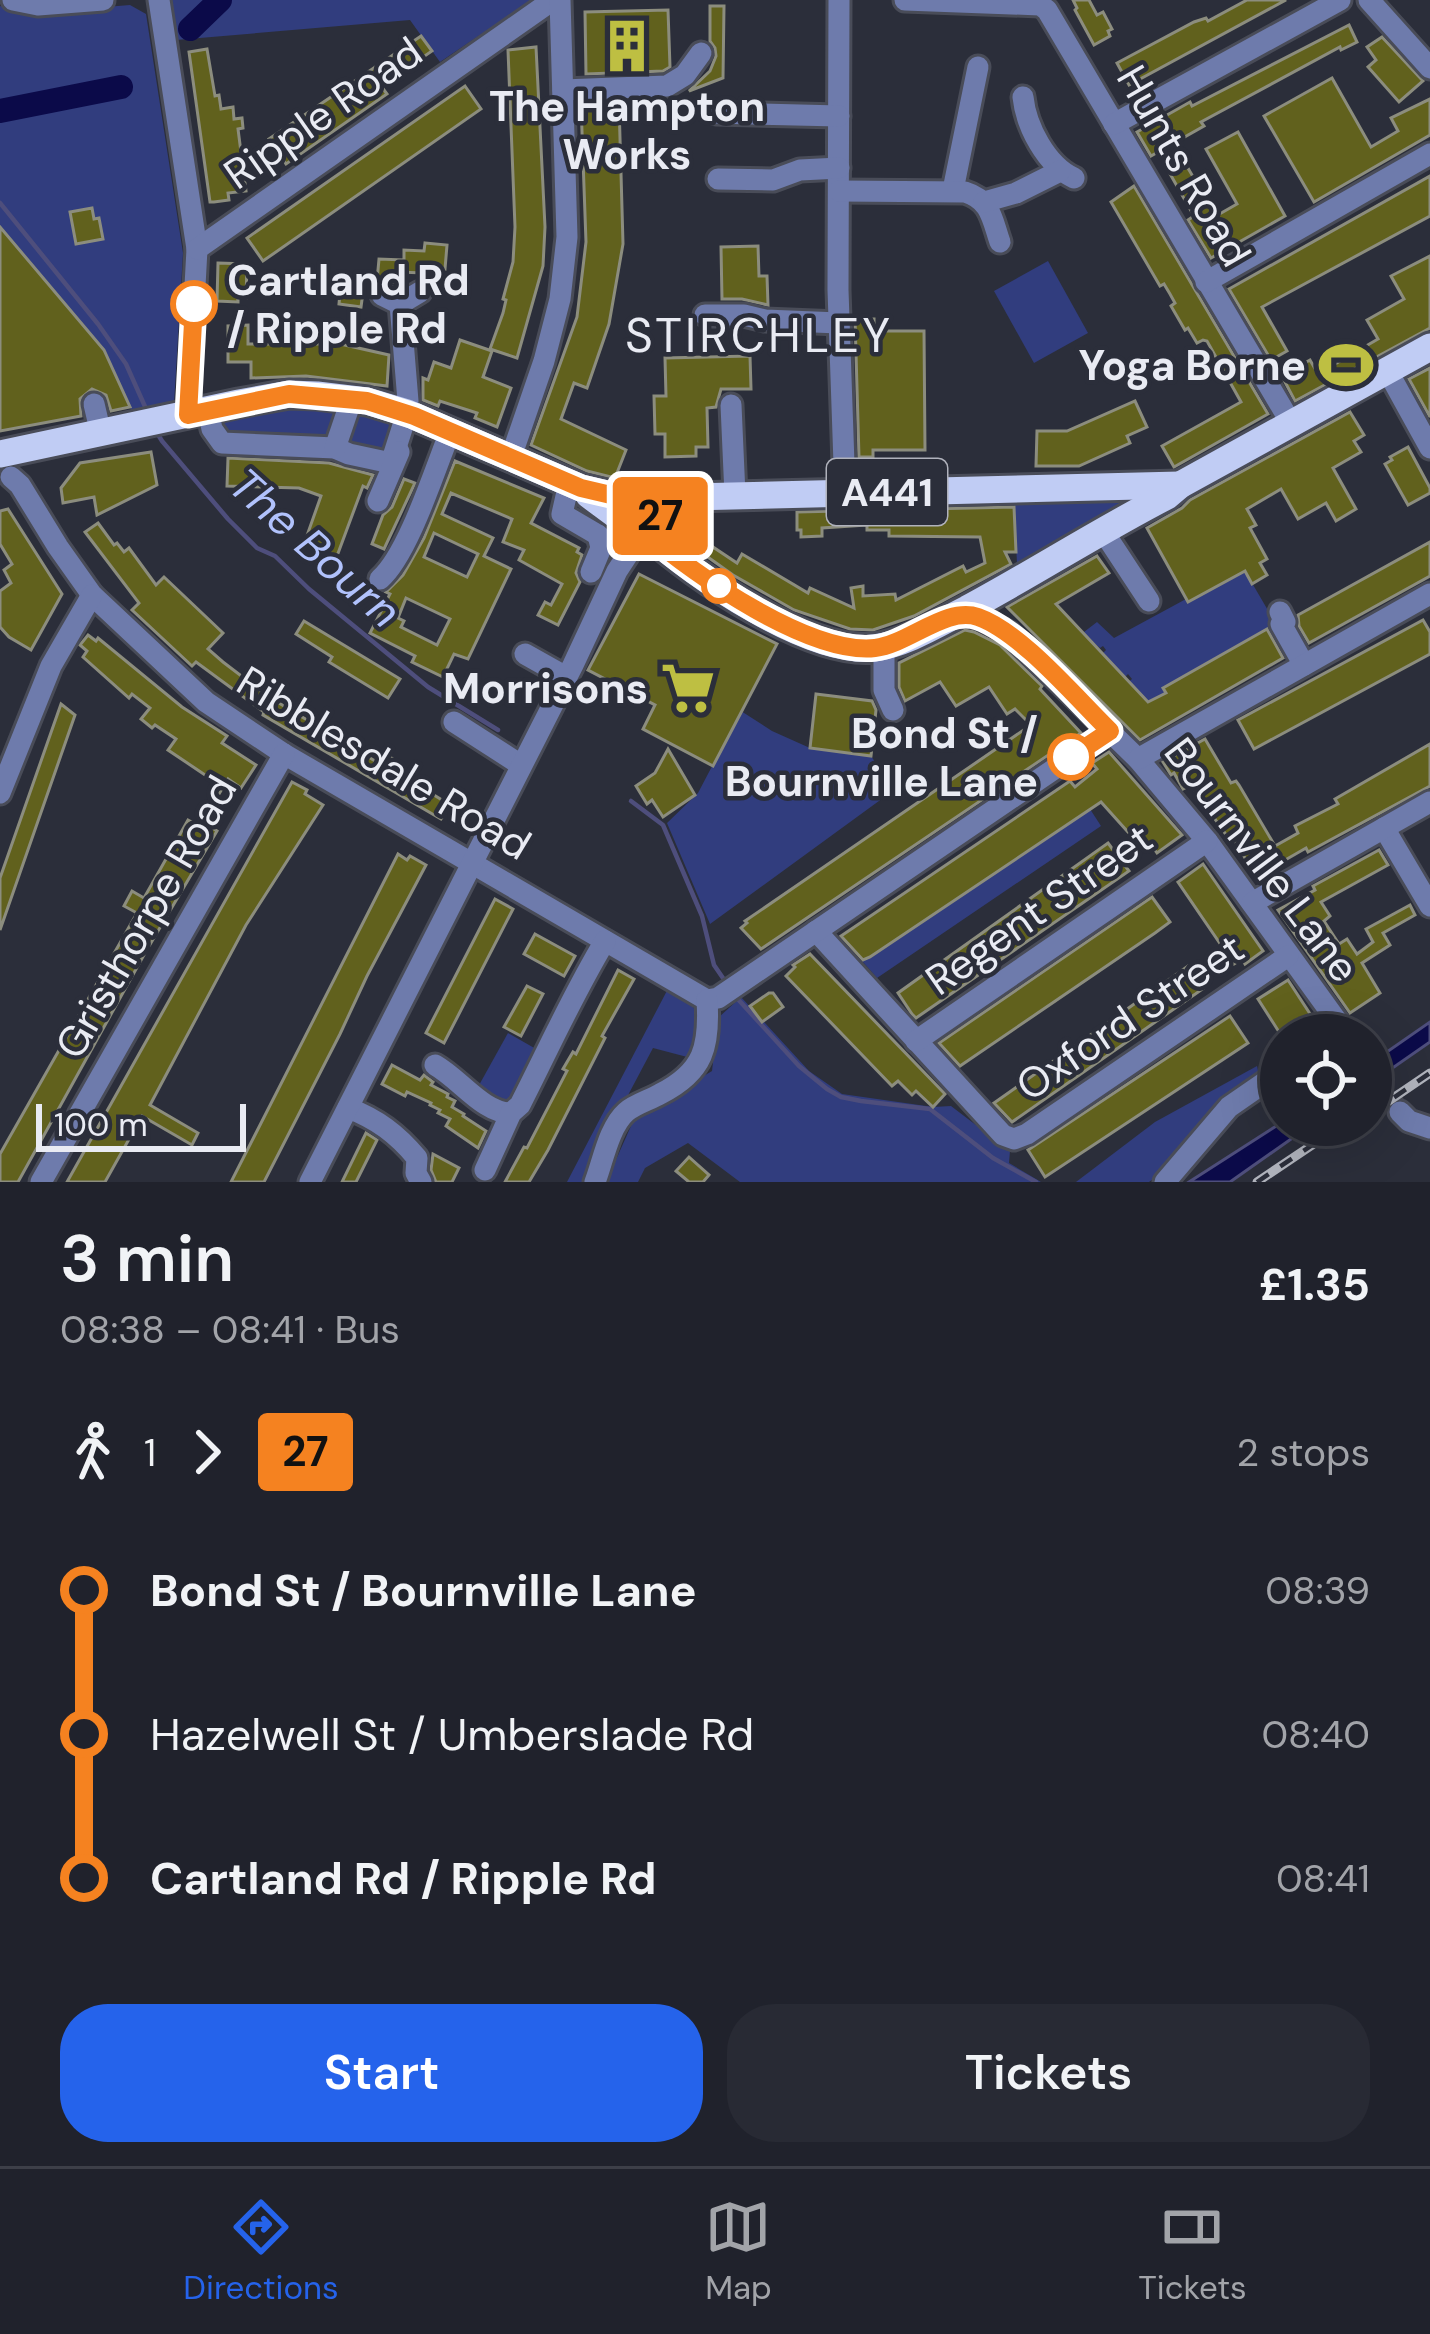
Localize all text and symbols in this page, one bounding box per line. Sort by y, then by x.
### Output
building icon: The Hampton Works [598,17,656,75]
street label: Ripple Road [213,25,433,201]
street label: Hunts Road [1104,56,1264,276]
place label: The Hampton Works [489,79,765,182]
place label: Cartland Rd / Ripple Rd [227,253,470,356]
marker: Cartland Rd / Ripple Rd [172,282,216,326]
district label: STIRCHLEY [625,304,893,367]
sports icon: Yoga Borne [1317,336,1375,394]
place label: Yoga Borne [1079,338,1306,393]
water label: The Bourn [217,455,413,641]
road number: A441 [827,459,947,525]
line badge: 27 [606,477,714,555]
text: 27 [637,488,683,543]
unlabelled marker [703,570,735,602]
street label: Ribblesdale Road [227,654,541,872]
supermarket icon: Morrisons [659,659,717,717]
place label: Morrisons [443,661,648,716]
place label: Bond St / Bournville Lane [725,706,1038,809]
street label: Bournville Lane [1152,727,1372,993]
marker: Bond St / Bournville Lane [1049,735,1093,779]
street label: Gristhorpe Road [43,766,249,1068]
street label: Regent Street [915,811,1163,1007]
street label: Oxford Street [1006,921,1254,1113]
map controls [1260,1014,1392,1146]
button: locate [1260,1014,1392,1146]
scale bar [36,1098,246,1151]
text: 100 m [54,1103,148,1146]
text: 3 min [60,1216,234,1301]
text: £1.35 [1259,1255,1370,1314]
text: 08:38 – 08:41 · Bus [60,1304,400,1355]
icon: walk [60,1419,126,1485]
icon: forward [174,1419,240,1485]
text: 27 [282,1424,329,1479]
text: 1 [144,1427,156,1478]
text: 2 stops [1237,1427,1370,1478]
text: Bond St / Bournville Lane [150,1561,697,1620]
text: 08:39 [1265,1565,1370,1616]
text: Hazelwell St / Umberslade Rd [150,1705,754,1764]
text: 08:40 [1261,1709,1370,1760]
text: Cartland Rd / Ripple Rd [150,1849,656,1908]
text: 08:41 [1276,1853,1370,1904]
button: Start [60,2004,703,2142]
button: Tickets [727,2004,1370,2142]
tab: Directions [183,2194,339,2309]
tab: Map [705,2194,772,2309]
tab: Tickets [1138,2194,1247,2309]

